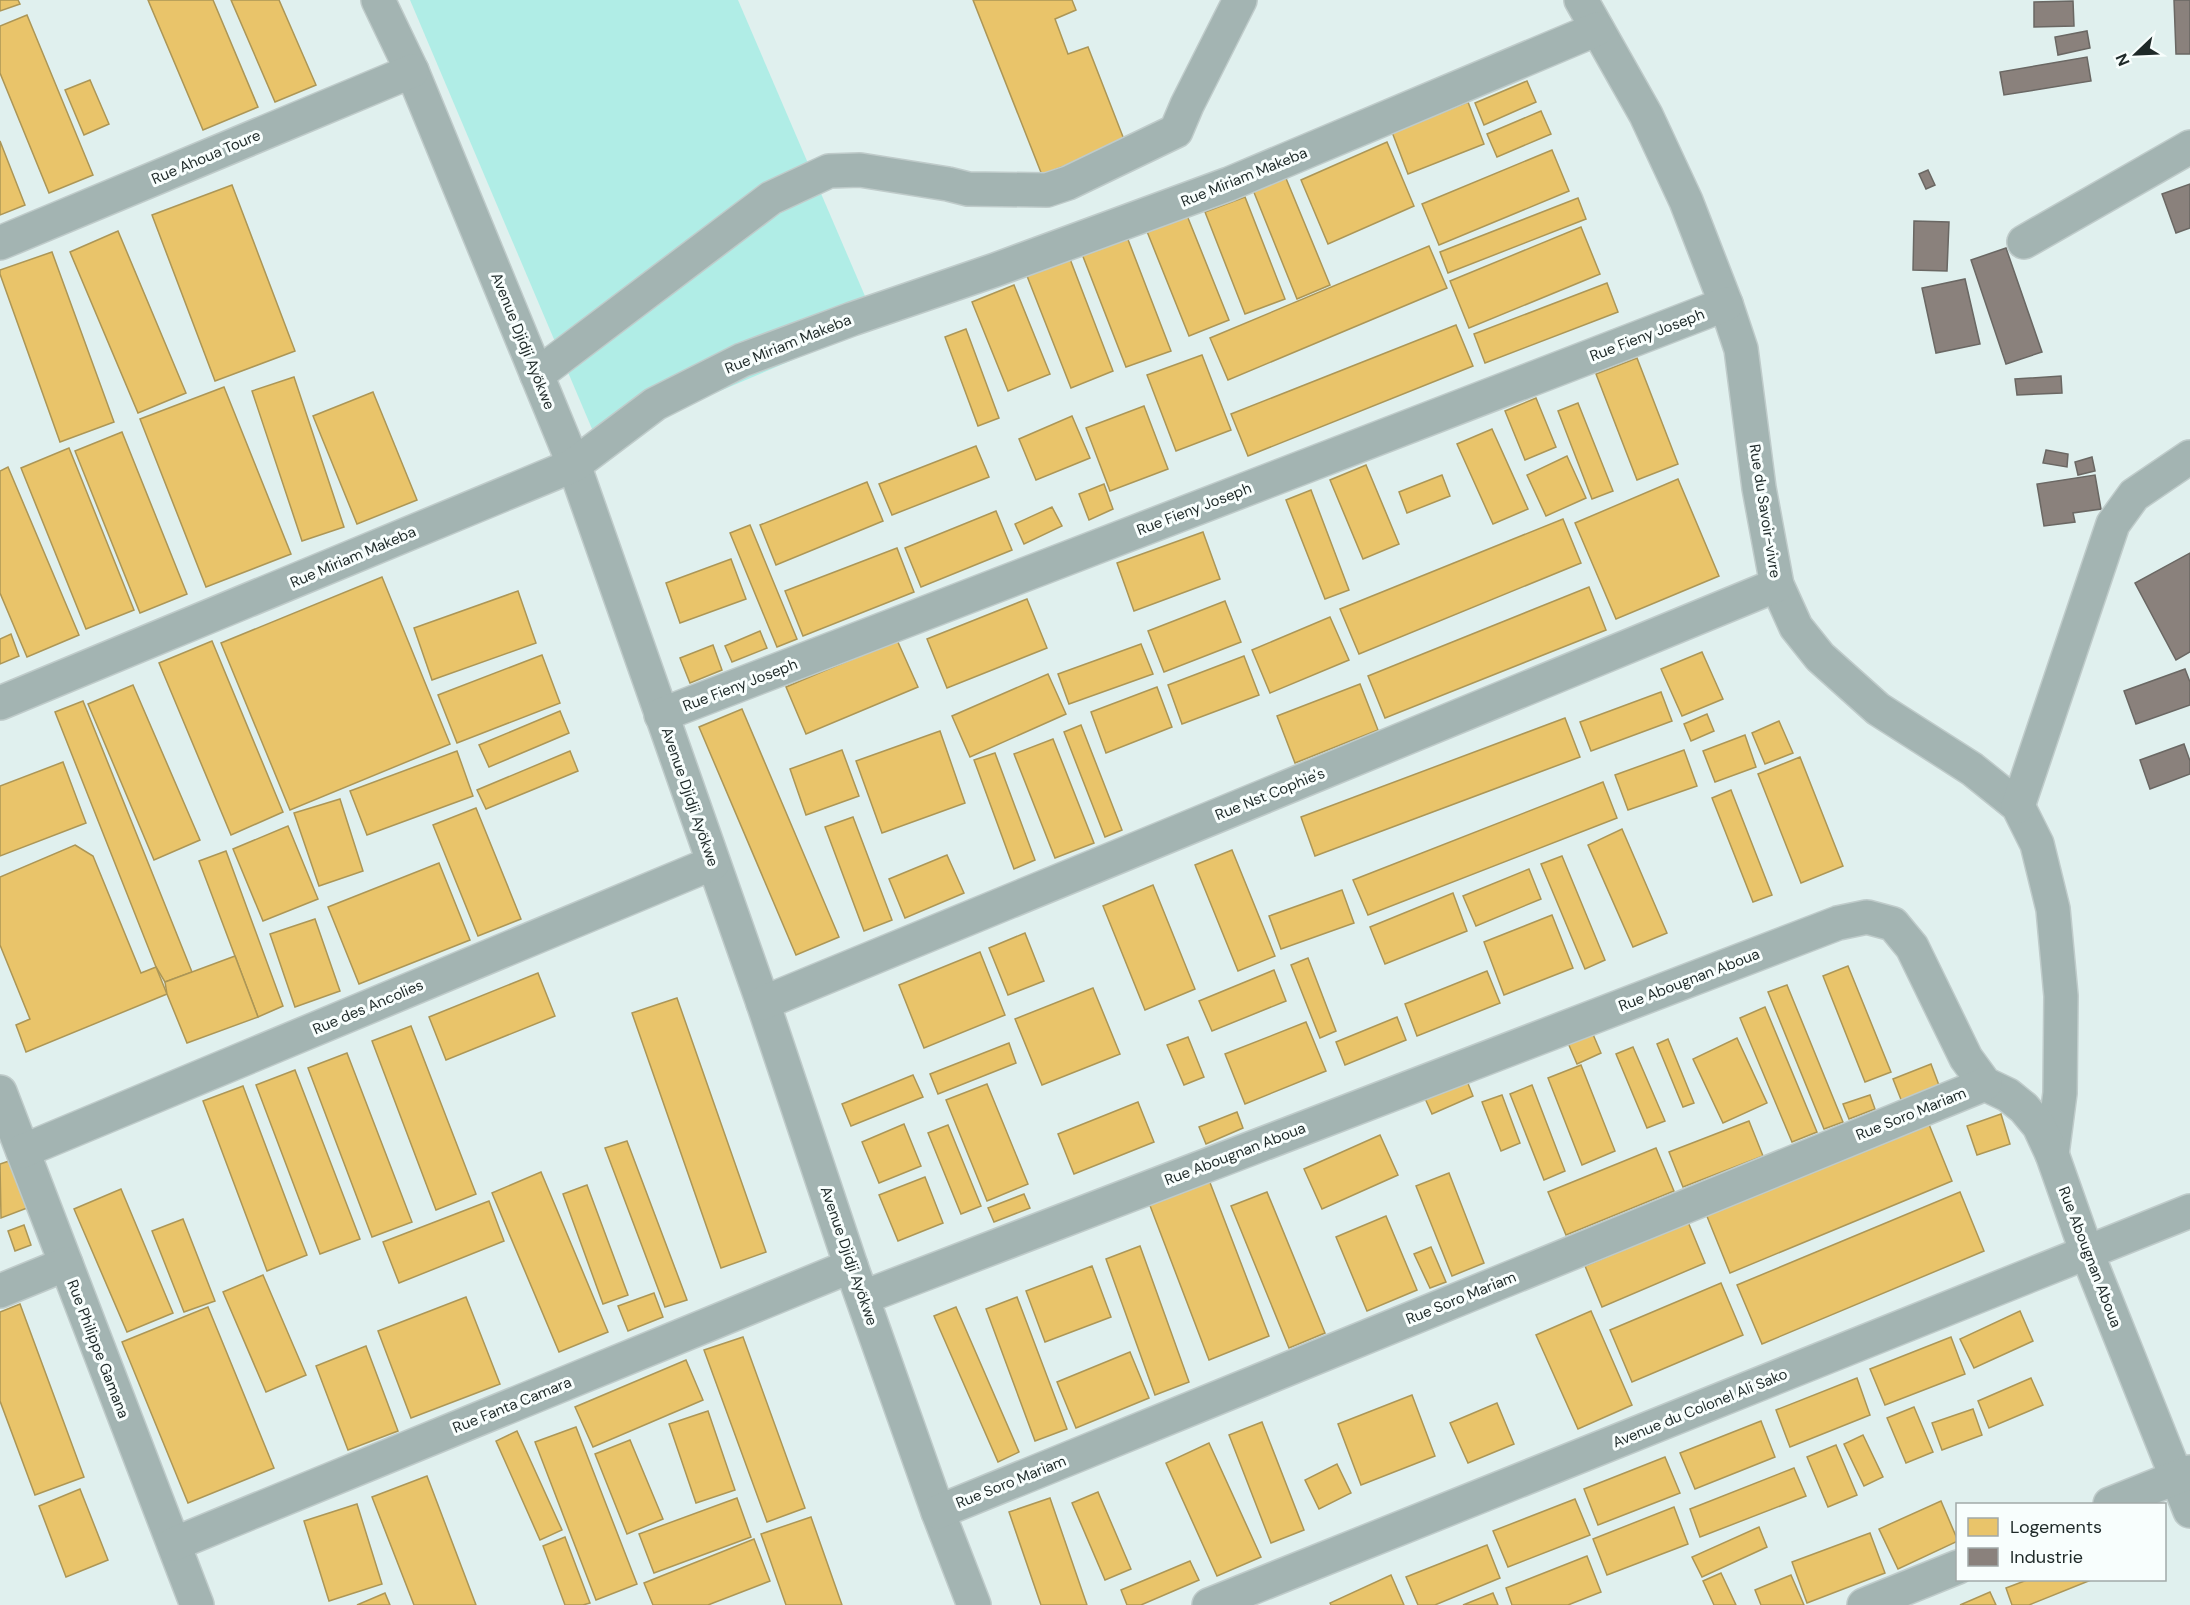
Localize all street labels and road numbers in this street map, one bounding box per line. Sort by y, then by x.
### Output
street label: Rue Ahoua Toure [148,125,264,189]
street label: Rue Miriam Makeba [1178,142,1310,212]
street label: Avenue Djidji Ayökwe [486,270,560,412]
street label: Rue Fieny Joseph [1587,304,1707,366]
street label: Rue Miriam Makeba [722,309,854,379]
street label: Rue du Savoir-vivre [1745,443,1785,579]
street label: Rue Fieny Joseph [1134,478,1254,540]
street label: Rue Miriam Makeba [287,521,419,593]
street label: Rue Fieny Joseph [680,654,800,716]
street label: Avenue Djidji Ayökwe [657,725,723,869]
street label: Rue Nst Cophie's [1212,763,1328,825]
street label: Rue Abougnan Aboua [1616,944,1762,1016]
street label: Rue des Ancolies [310,975,426,1039]
street label: Rue Soro Mariam [1853,1083,1969,1145]
street label: Rue Abougnan Aboua [1162,1118,1308,1190]
street label: Avenue Djidji Ayökwe [816,1184,882,1328]
street label: Rue Abougnan Aboua [2054,1184,2126,1330]
street label: Rue Soro Mariam [1403,1267,1519,1329]
street label: Rue Philippe Gamana [62,1277,134,1421]
street label: Avenue du Colonel Ali Sako [1610,1364,1791,1452]
street label: Rue Fanta Camara [450,1372,574,1438]
street label: Rue Soro Mariam [953,1451,1069,1513]

